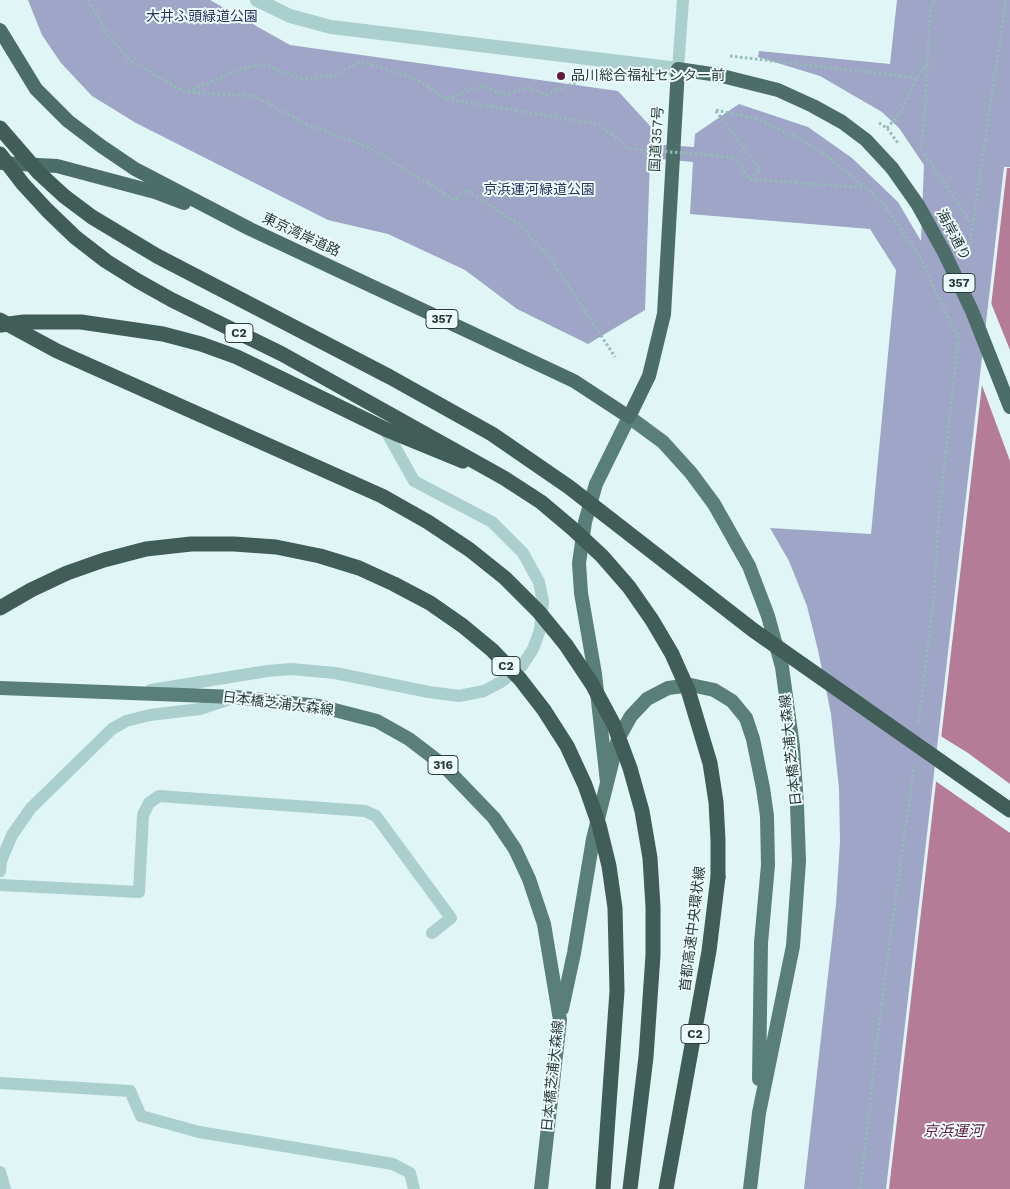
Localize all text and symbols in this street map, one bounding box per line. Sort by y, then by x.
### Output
park label: 大井ふ頭緑道公園 [146,9,258,25]
place label: 品川総合福祉センター前 [571,68,725,84]
marker: 品川総合福祉センター前 [555,70,567,82]
street label: 国道357号 [647,106,667,172]
park label: 京浜運河緑道公園 [483,182,595,198]
street label: 海岸通り [932,206,974,264]
street label: 東京湾岸道路 [259,210,343,260]
road number: 357 [943,274,975,292]
road number: 357 [426,310,458,328]
road number: C2 [225,323,253,342]
road number: C2 [492,656,520,676]
street label: 日本橋芝浦大森線 [221,689,335,719]
street label: 日本橋芝浦大森線 [777,693,805,807]
road number: 316 [428,756,458,774]
street label: 首都高速中央環状線 [677,865,709,993]
street label: 日本橋芝浦大森線 [539,1019,567,1133]
road number: C2 [681,1024,709,1044]
water label: 京浜運河 [923,1123,983,1141]

